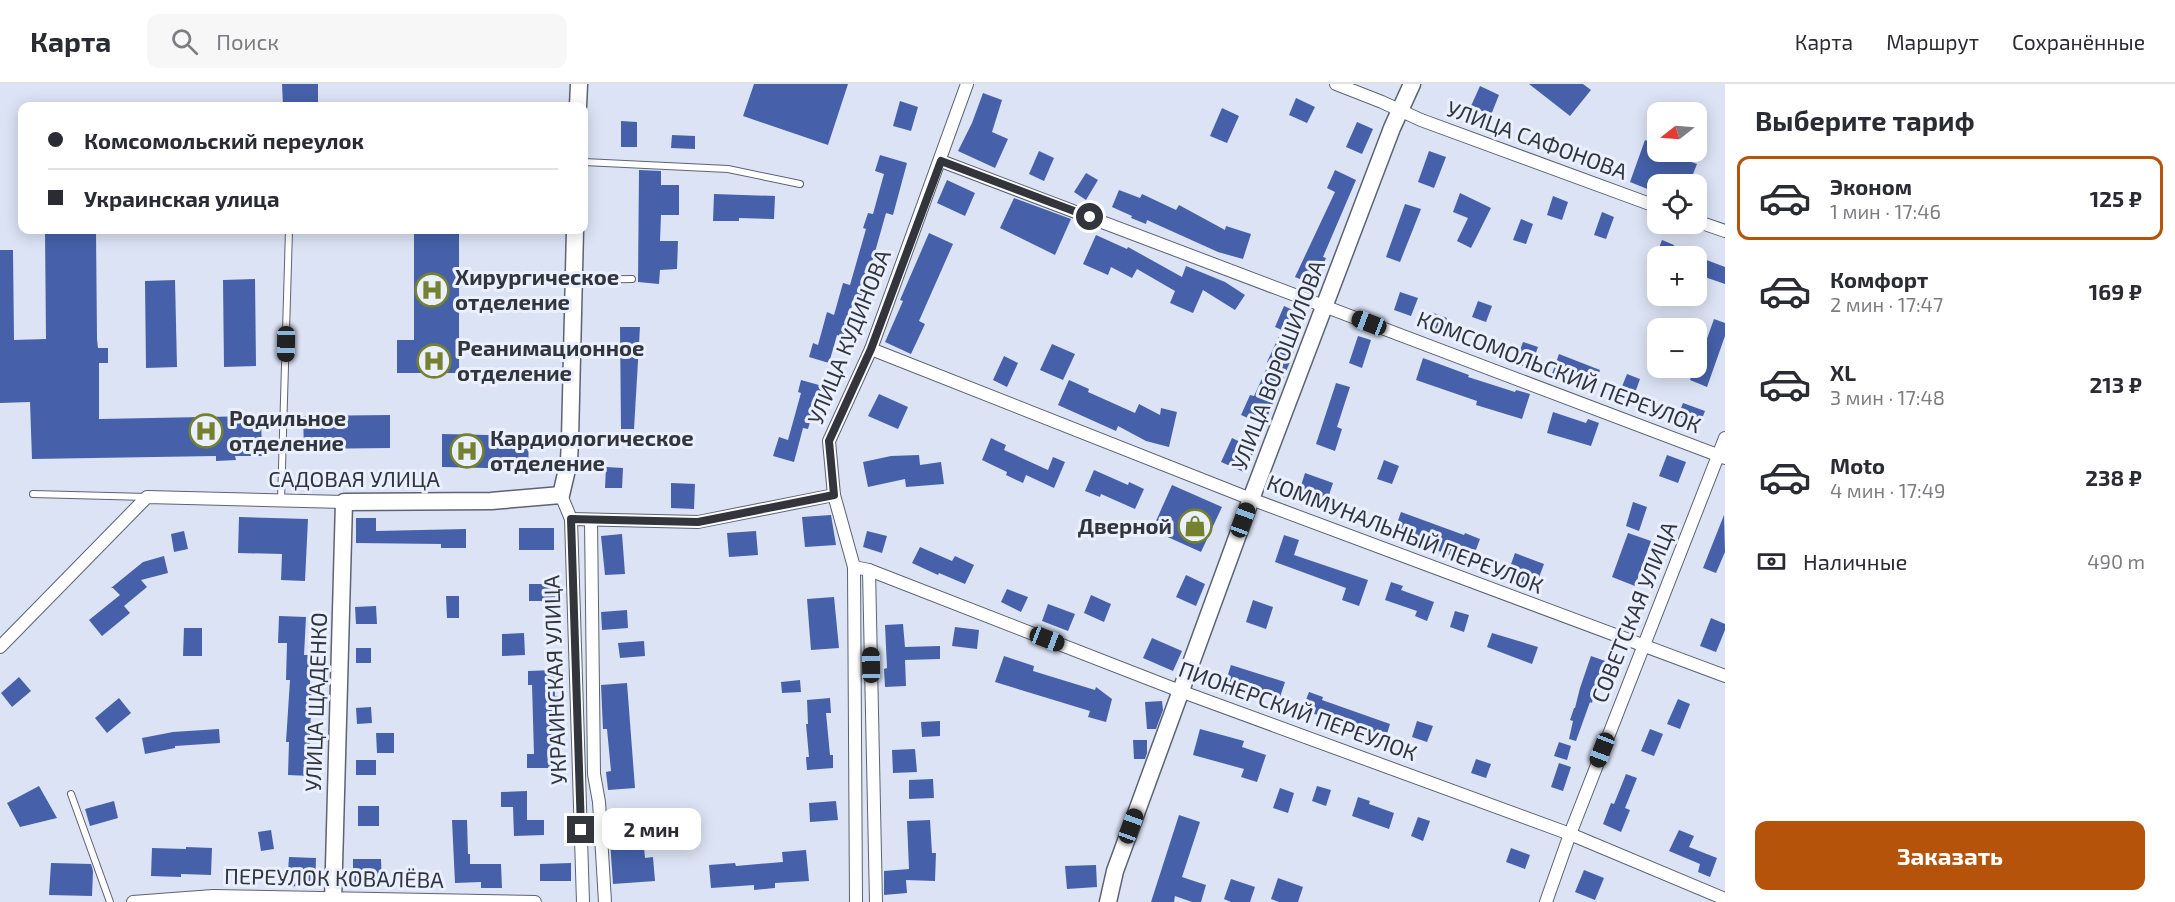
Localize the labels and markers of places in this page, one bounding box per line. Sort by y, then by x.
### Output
place label: Хирургическое отделение [455,263,619,314]
hospital icon: Хирургическое отделение [414,272,450,308]
place label: Реанимационное отделение [457,334,644,385]
hospital icon: Реанимационное отделение [416,343,452,379]
place label: Родильное отделение [229,404,346,455]
hospital icon: Родильное отделение [188,413,224,449]
place label: Кардиологическое отделение [490,424,694,475]
hospital icon: Кардиологическое отделение [449,433,485,469]
shop icon: Дверной [1177,508,1213,544]
place label: Дверной [1078,512,1172,538]

